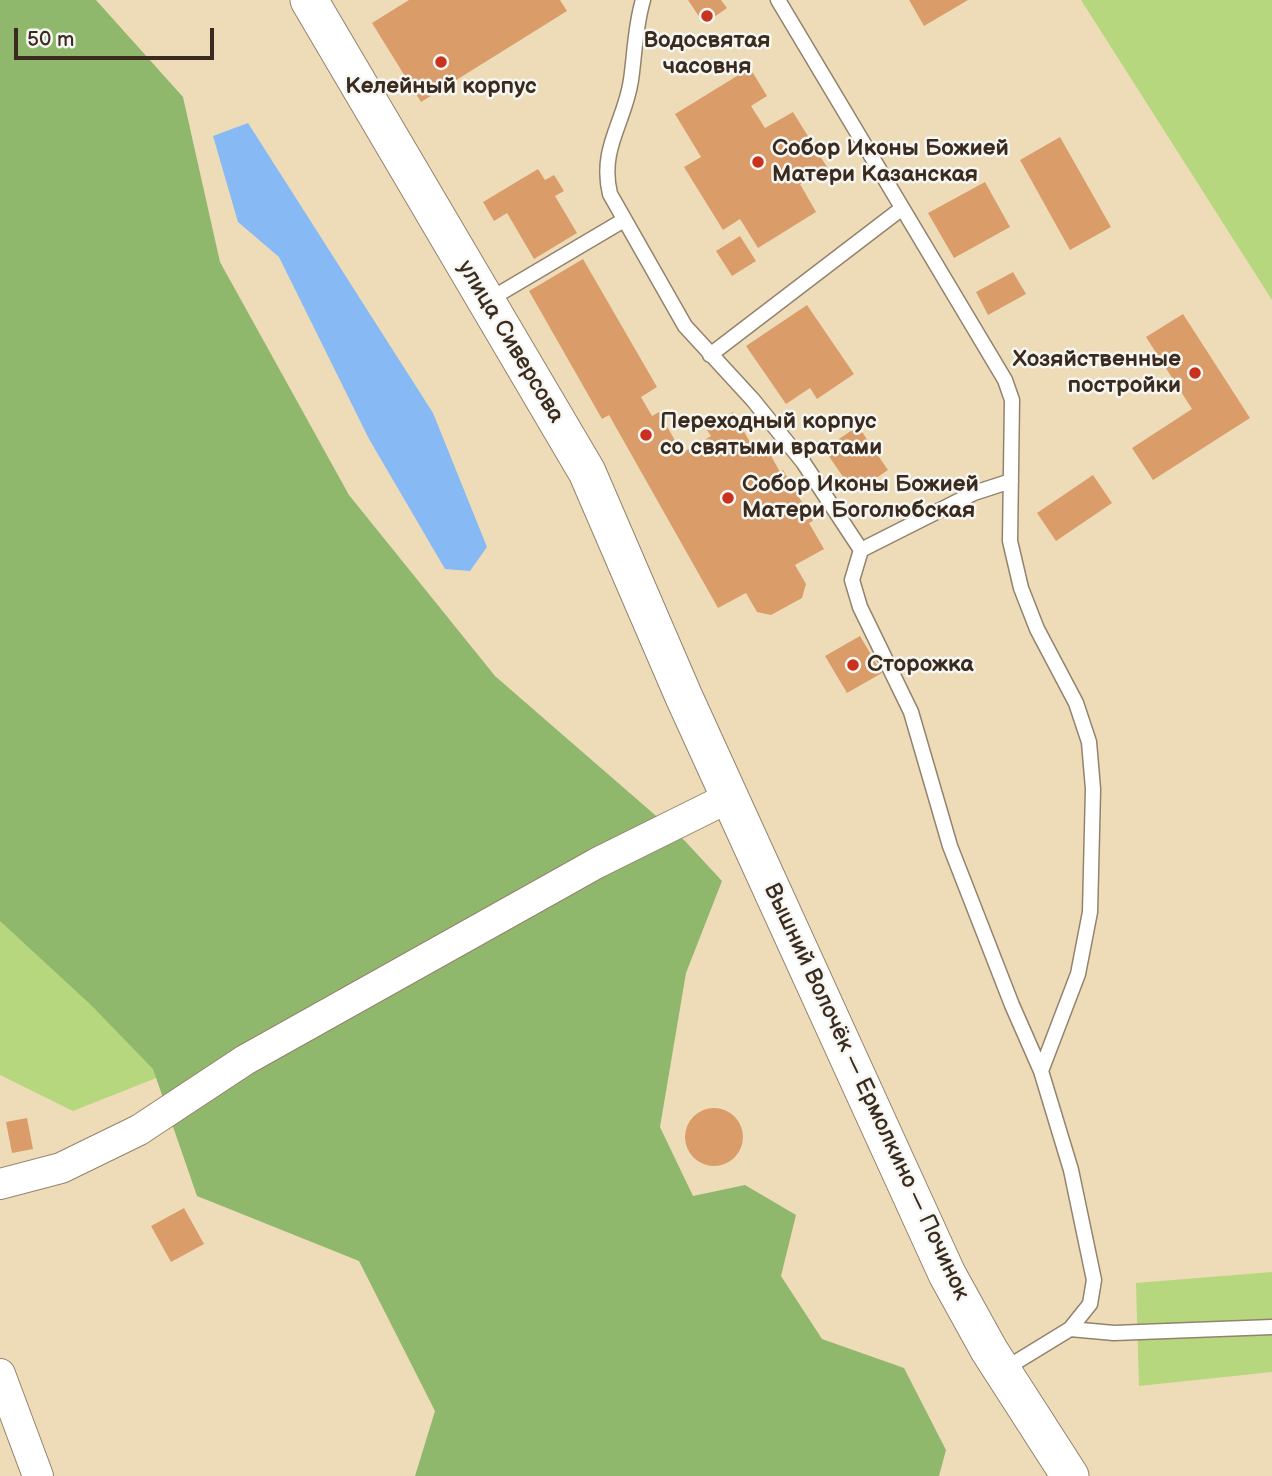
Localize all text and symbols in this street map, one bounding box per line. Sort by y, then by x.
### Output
marker: Водосвятая часовня [699,8,715,24]
scale bar [18,14,217,58]
text: 50 m [27,27,74,52]
place label: Водосвятая часовня [643,27,771,81]
marker: Келейный корпус [433,54,449,70]
place label: Келейный корпус [345,73,537,101]
place label: Собор Иконы Божией Матери Казанская [772,135,1009,189]
marker: Собор Иконы Божией Матери Казанская [750,154,766,170]
street label: улица Сиверсова [451,256,569,428]
place label: Хозяйственные постройки [1013,346,1181,400]
marker: Хозяйственные постройки [1187,365,1203,381]
place label: Переходный корпус со святыми вратами [660,408,882,462]
marker: Переходный корпус со святыми вратами [638,427,654,443]
place label: Собор Иконы Божией Матери Боголюбская [742,471,979,525]
marker: Собор Иконы Божией Матери Боголюбская [720,490,736,506]
place label: Сторожка [867,651,974,679]
marker: Сторожка [845,657,861,673]
street label: Вышний Волочёк — Ермолкино — Починок [757,879,975,1305]

